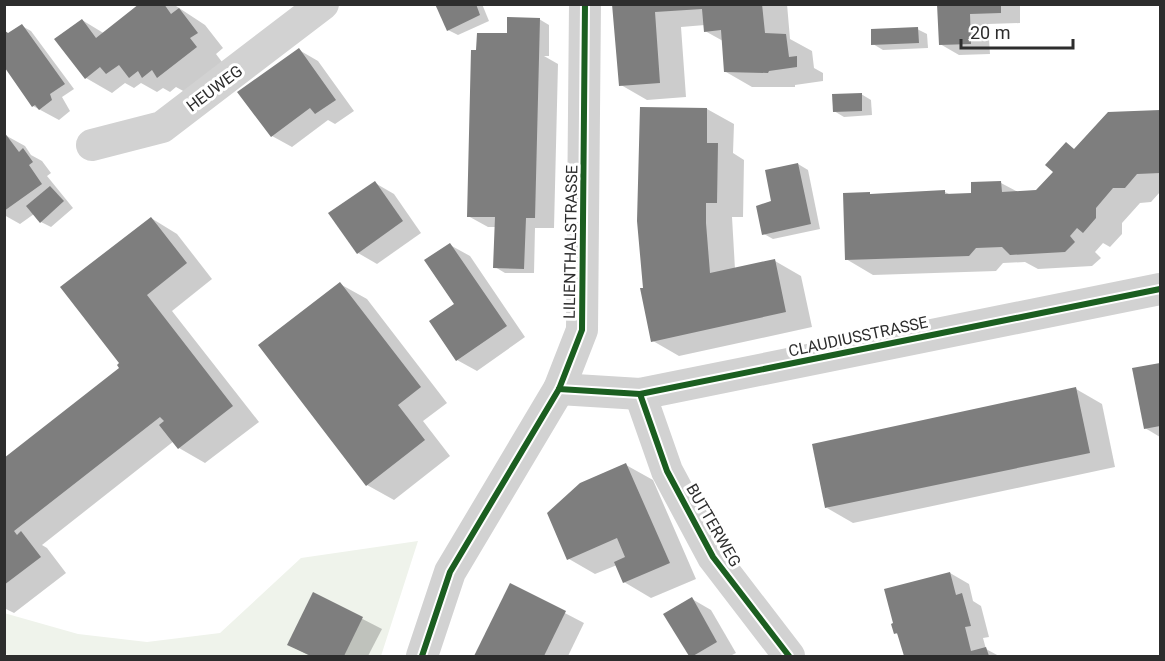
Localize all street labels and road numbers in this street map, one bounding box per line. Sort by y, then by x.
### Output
street label: HEUWEG [183,61,246,116]
street label: LILIENTHALSTRASSE [560,165,581,319]
street label: CLAUDIUSSTRASSE [787,312,930,361]
street label: BUTTERWEG [682,480,745,570]

